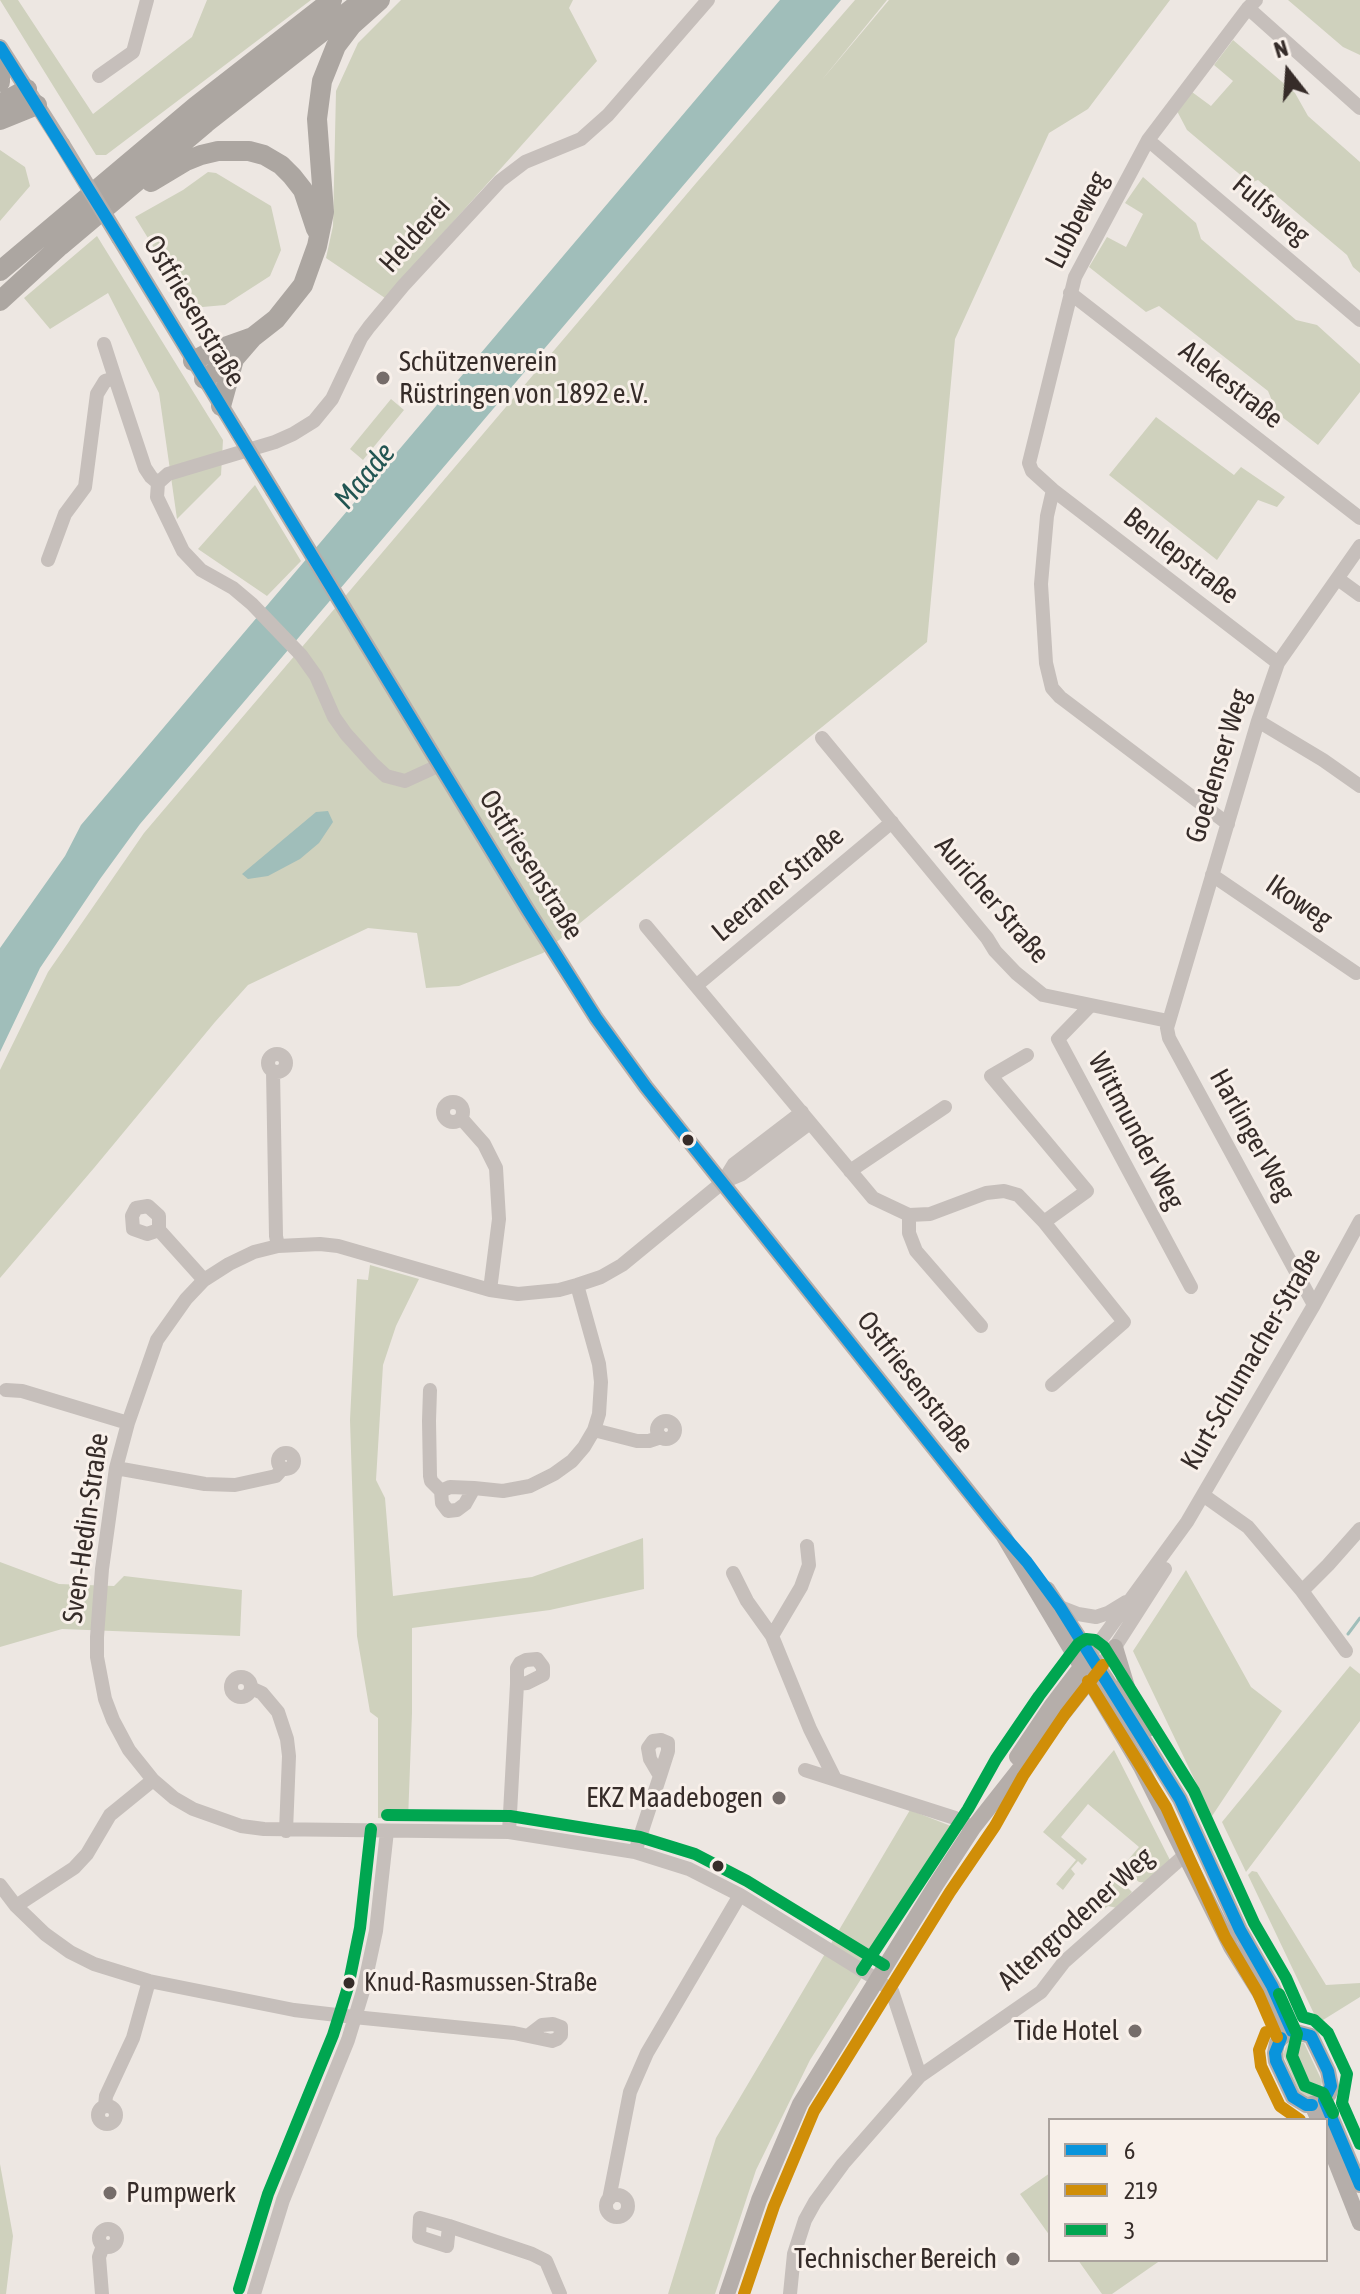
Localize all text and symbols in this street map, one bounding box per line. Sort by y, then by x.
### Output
north arrow [1248,32,1328,112]
text: N [1271,35,1291,63]
street label: Lubbeweg [1038,166,1116,274]
street label: Fulfsweg [1225,168,1317,252]
street label: Helderei [373,190,457,280]
street label: Ostfriesenstraße [136,229,252,393]
street label: Alekestraße [1172,334,1290,436]
place label: Schützenverein Rüstringen von 1892 e.V. [399,345,648,411]
marker: Schützenverein Rüstringen von 1892 e.V. [374,369,392,387]
water label: Maade [327,435,403,517]
street label: Benlepstraße [1117,501,1245,611]
street label: Goedenser Weg [1179,685,1257,847]
street label: Ostfriesenstraße [472,784,590,946]
street label: Leeraner Straße [705,819,851,949]
street label: Auricher Straße [928,830,1056,970]
street label: Ikoweg [1259,868,1339,936]
street label: Wittmunder Weg [1081,1047,1191,1215]
street label: Harlinger Weg [1202,1063,1302,1207]
unlabelled marker [680,1132,696,1148]
street label: Kurt-Schumacher-Straße [1174,1242,1328,1476]
street label: Ostfriesenstraße [849,1305,981,1459]
street label: Sven-Hedin-Straße [56,1431,116,1625]
place label: EKZ Maadebogen [586,1781,763,1815]
marker: EKZ Maadebogen [770,1789,788,1807]
street label: Altengrodener Weg [991,1841,1161,1997]
unlabelled marker [710,1858,726,1874]
place label: Knud-Rasmussen-Straße [364,1967,597,1999]
marker: Knud-Rasmussen-Straße [341,1975,357,1991]
place label: Tide Hotel [1014,2014,1119,2048]
marker: Tide Hotel [1126,2022,1144,2040]
legend [1048,2118,1328,2262]
text: 6 [1124,2137,1135,2164]
place label: Pumpwerk [126,2176,236,2210]
text: 219 [1124,2177,1158,2204]
marker: Pumpwerk [101,2184,119,2202]
text: 3 [1124,2217,1135,2244]
place label: Technischer Bereich [794,2242,997,2276]
marker: Technischer Bereich [1004,2250,1022,2268]

